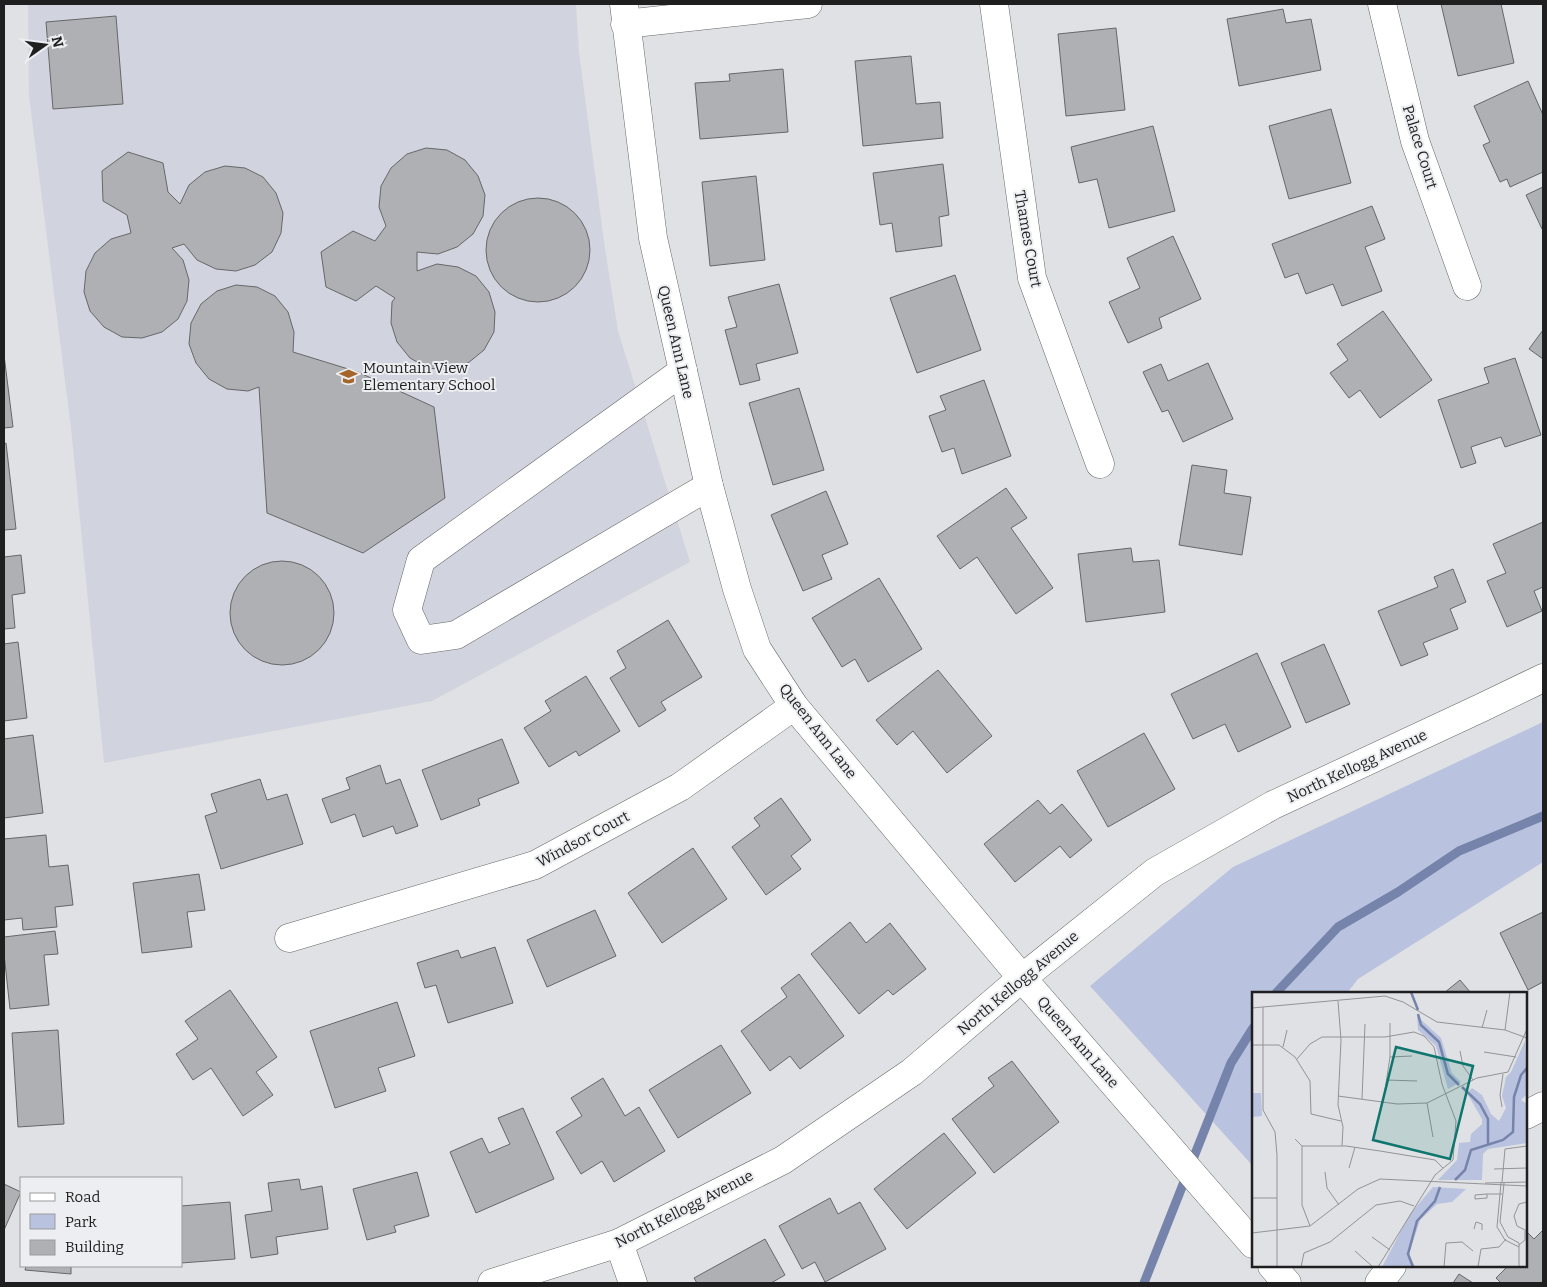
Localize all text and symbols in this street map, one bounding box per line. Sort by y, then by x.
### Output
north arrow [20,20,70,70]
text: N [48,35,67,49]
street label: Palace Court [1399,103,1441,192]
street label: Thames Court [1011,189,1045,289]
street label: Queen Ann Lane [654,284,698,400]
place label: Mountain View Elementary School [363,359,495,394]
school or university icon: Mountain View Elementary School [339,367,359,387]
street label: Queen Ann Lane [775,680,861,782]
street label: North Kellogg Avenue [1284,726,1430,806]
street label: Windsor Court [534,807,633,871]
street label: North Kellogg Avenue [954,927,1082,1039]
street label: Queen Ann Lane [1033,992,1123,1092]
inset map [1252,992,1527,1267]
street label: North Kellogg Avenue [612,1166,756,1252]
legend [20,1177,182,1267]
text: Road [65,1188,100,1206]
text: Park [65,1213,97,1231]
text: Building [65,1238,124,1256]

